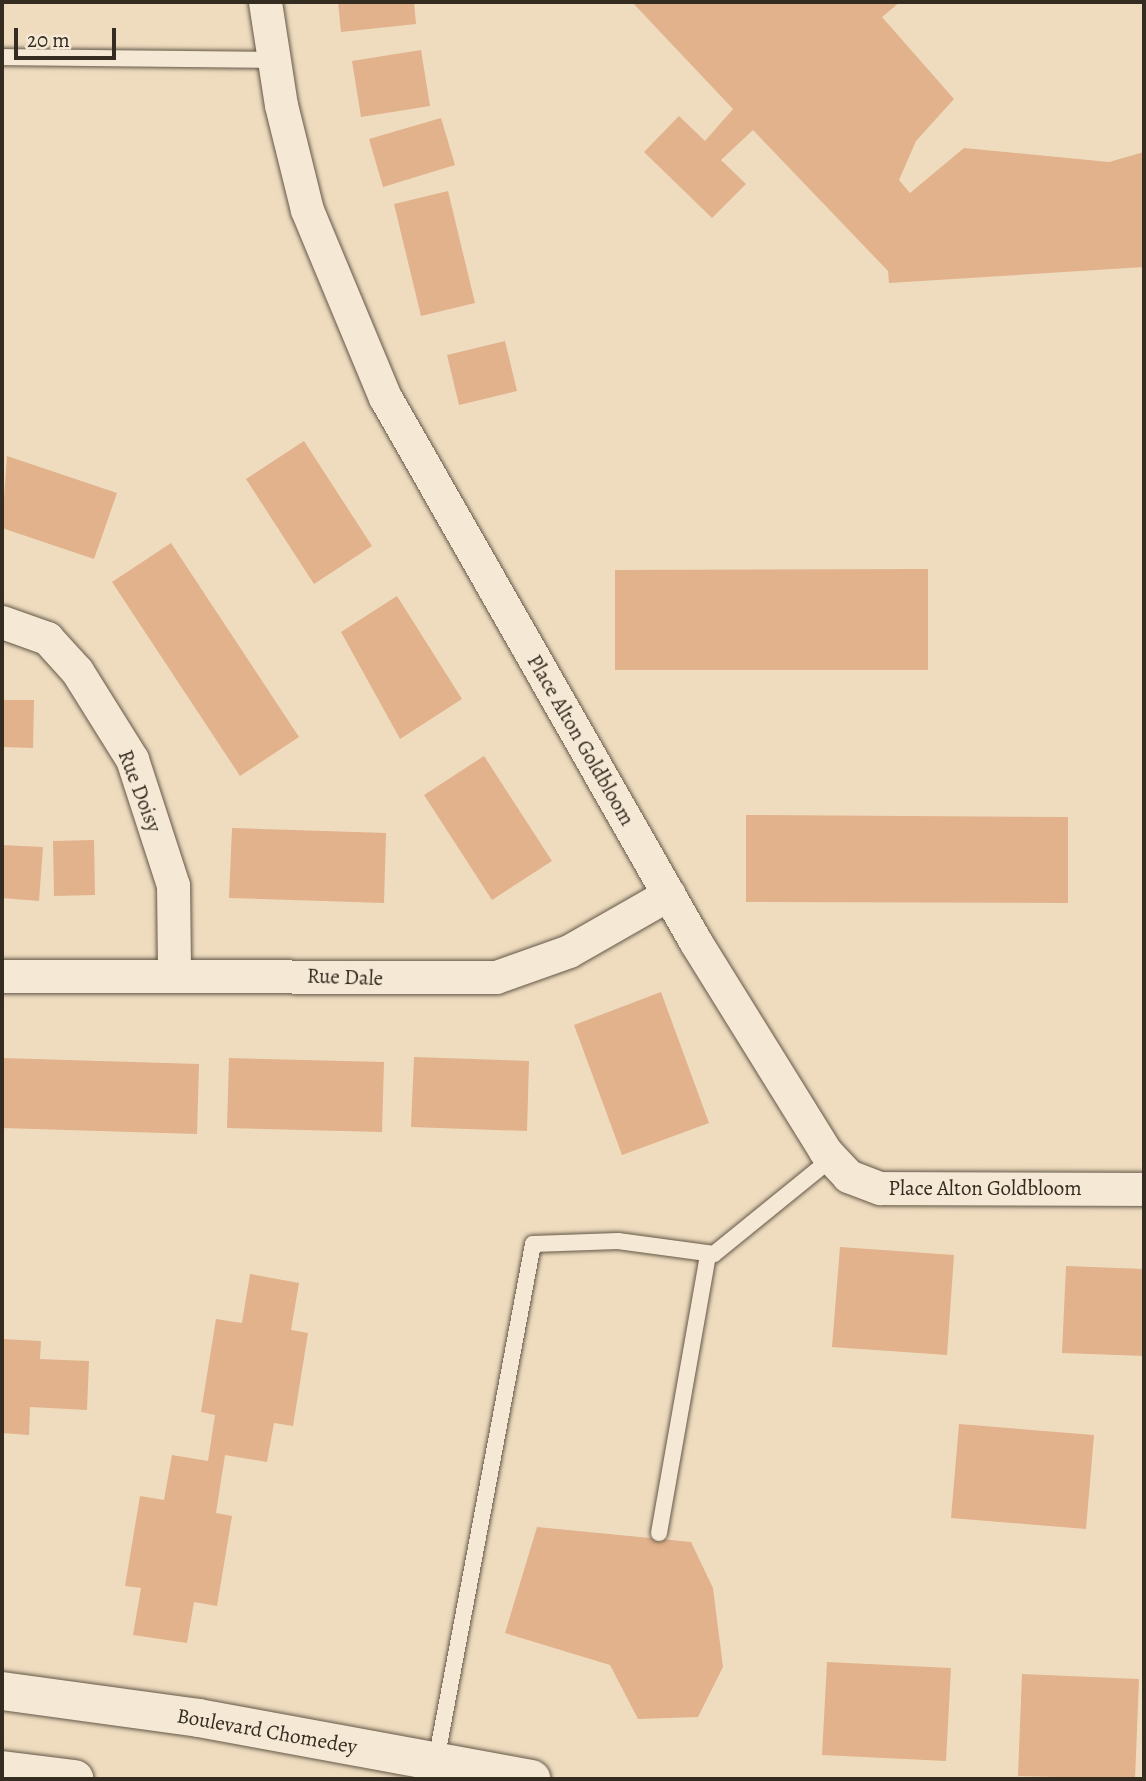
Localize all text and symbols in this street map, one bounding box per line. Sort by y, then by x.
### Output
scale bar [18,14,119,58]
text: 20 m [27,26,70,54]
street label: Place Alton Goldbloom [522,650,640,830]
street label: Rue Doisy [113,746,167,836]
street label: Rue Dale [306,963,384,991]
street label: Place Alton Goldbloom [888,1175,1082,1201]
street label: Boulevard Chomedey [175,1703,359,1759]

